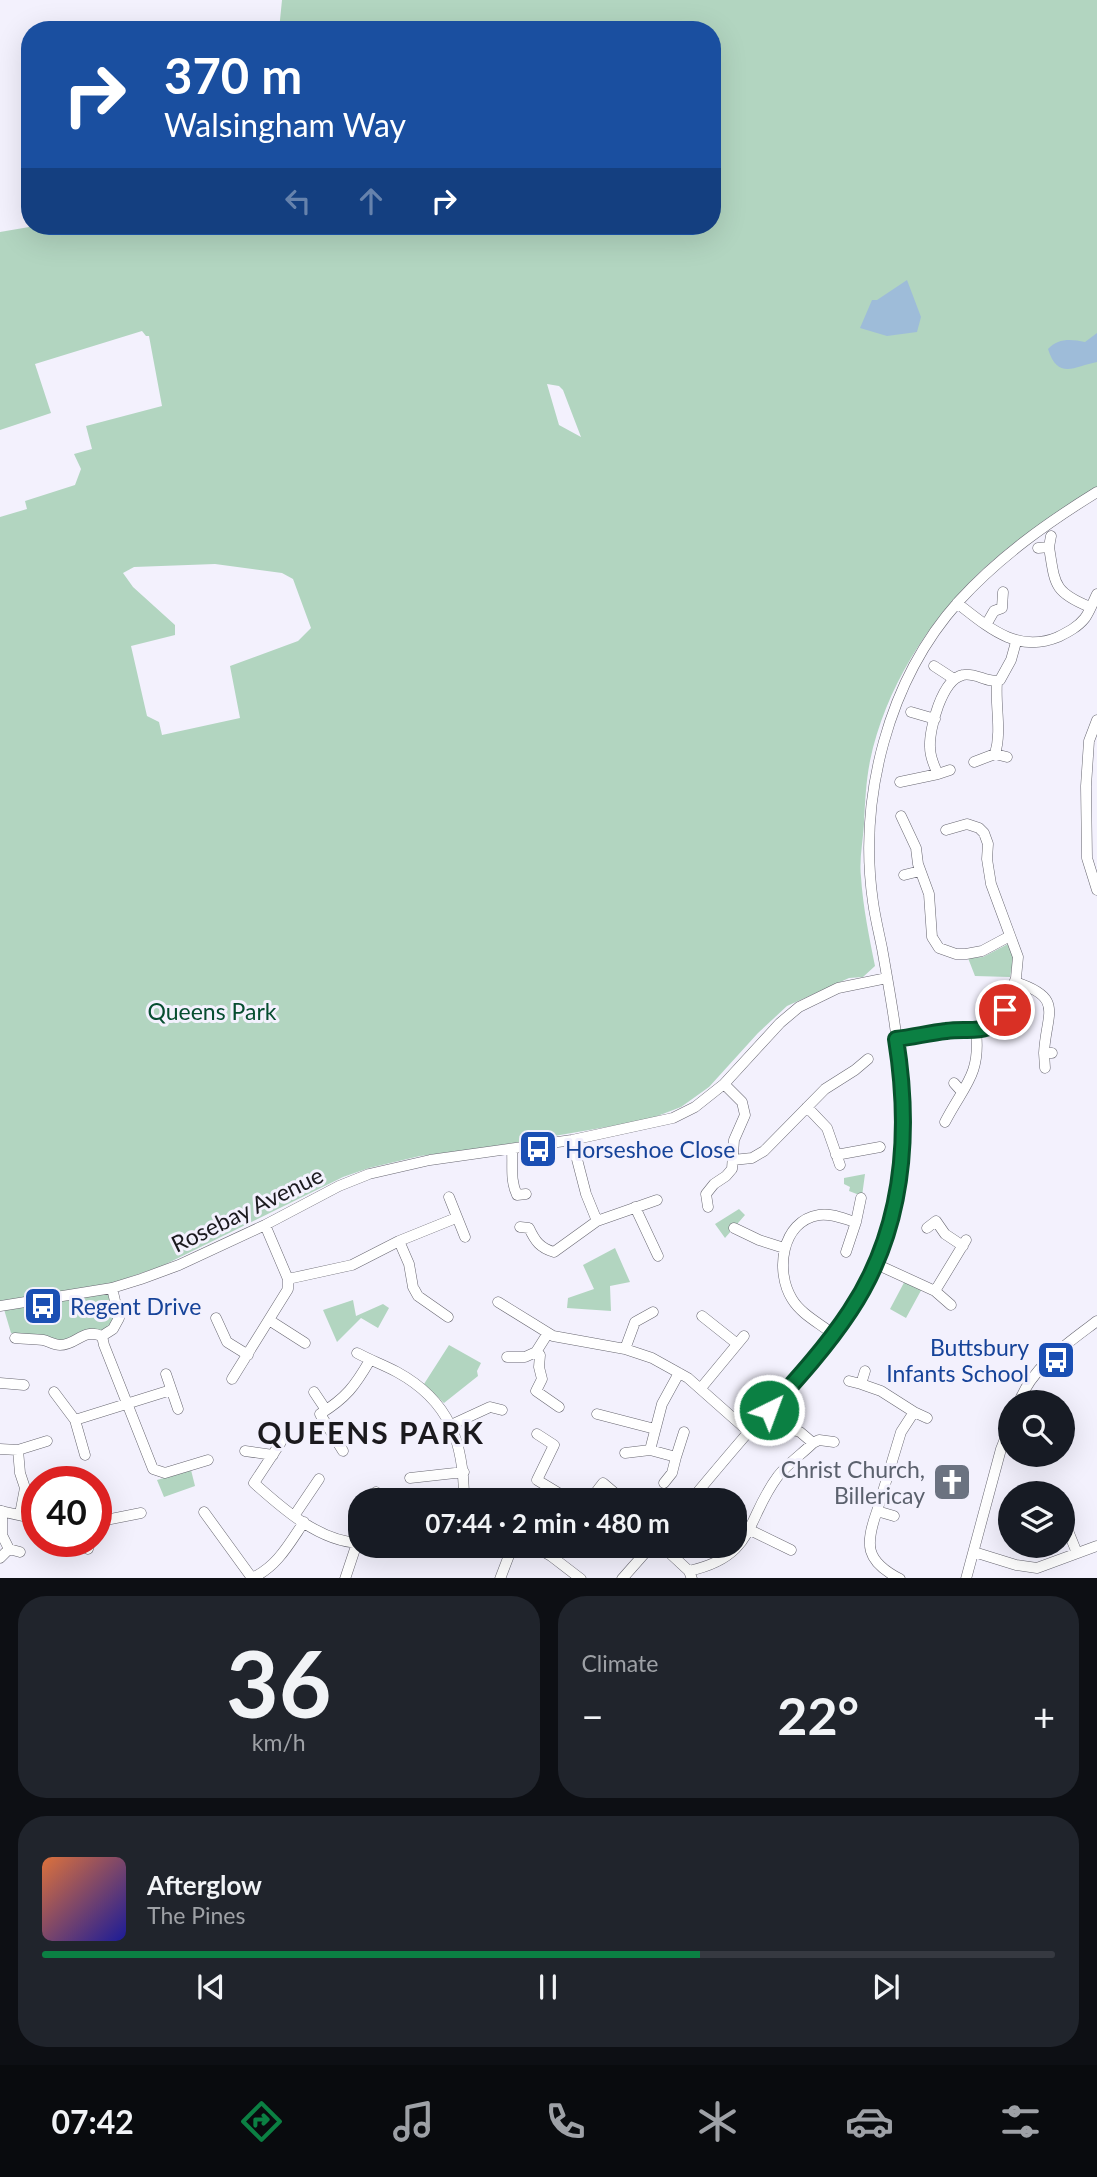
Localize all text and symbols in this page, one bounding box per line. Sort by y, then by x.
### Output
text: 370 m [164,46,302,104]
icon: right [49,49,140,140]
text: Walsingham Way [164,105,406,144]
icon: left [279,182,317,220]
icon: ahead [352,182,390,220]
icon: right [425,182,463,220]
pin [975,980,1035,1040]
icon: arrive [986,991,1024,1029]
park label: Queens Park [148,997,277,1025]
bus stop icon: Horseshoe Close [517,1128,559,1170]
place label: Horseshoe Close [565,1135,735,1163]
street label: Rosebay Avenue [167,1160,327,1258]
bus stop icon: Regent Drive [22,1285,64,1327]
place label: Regent Drive [70,1292,201,1320]
place label: Buttsbury Infants School [886,1333,1029,1387]
bus stop icon: Buttsbury Infants School [1035,1339,1077,1381]
position arrow [732,1373,806,1447]
map controls [998,1390,1075,1558]
button: search [998,1390,1075,1467]
district label: QUEENS PARK [257,1414,485,1450]
place label: Christ Church, Billericay [781,1455,925,1509]
church icon: Christ Church, Billericay [931,1461,973,1503]
speed limit sign: 40 [21,1466,112,1557]
button: layers [998,1481,1075,1558]
text: 07:44 · 2 min · 480 m [425,1507,670,1539]
text: 36 [226,1628,332,1737]
text: Climate [582,1649,658,1677]
text: 22° [777,1684,859,1746]
text: − [582,1693,604,1739]
text: + [1033,1693,1055,1739]
text: km/h [252,1728,306,1756]
text: Afterglow [147,1869,262,1901]
text: The Pines [147,1901,245,1929]
icon: previous [192,1968,230,2006]
icon: pause [529,1968,567,2006]
icon: next [867,1968,905,2006]
icon: directions [237,2097,286,2146]
icon: music [389,2097,438,2146]
icon: phone [541,2097,590,2146]
icon: climate [693,2097,742,2146]
icon: car [845,2097,894,2146]
icon: filters [996,2097,1045,2146]
text: 07:42 [51,2102,134,2141]

